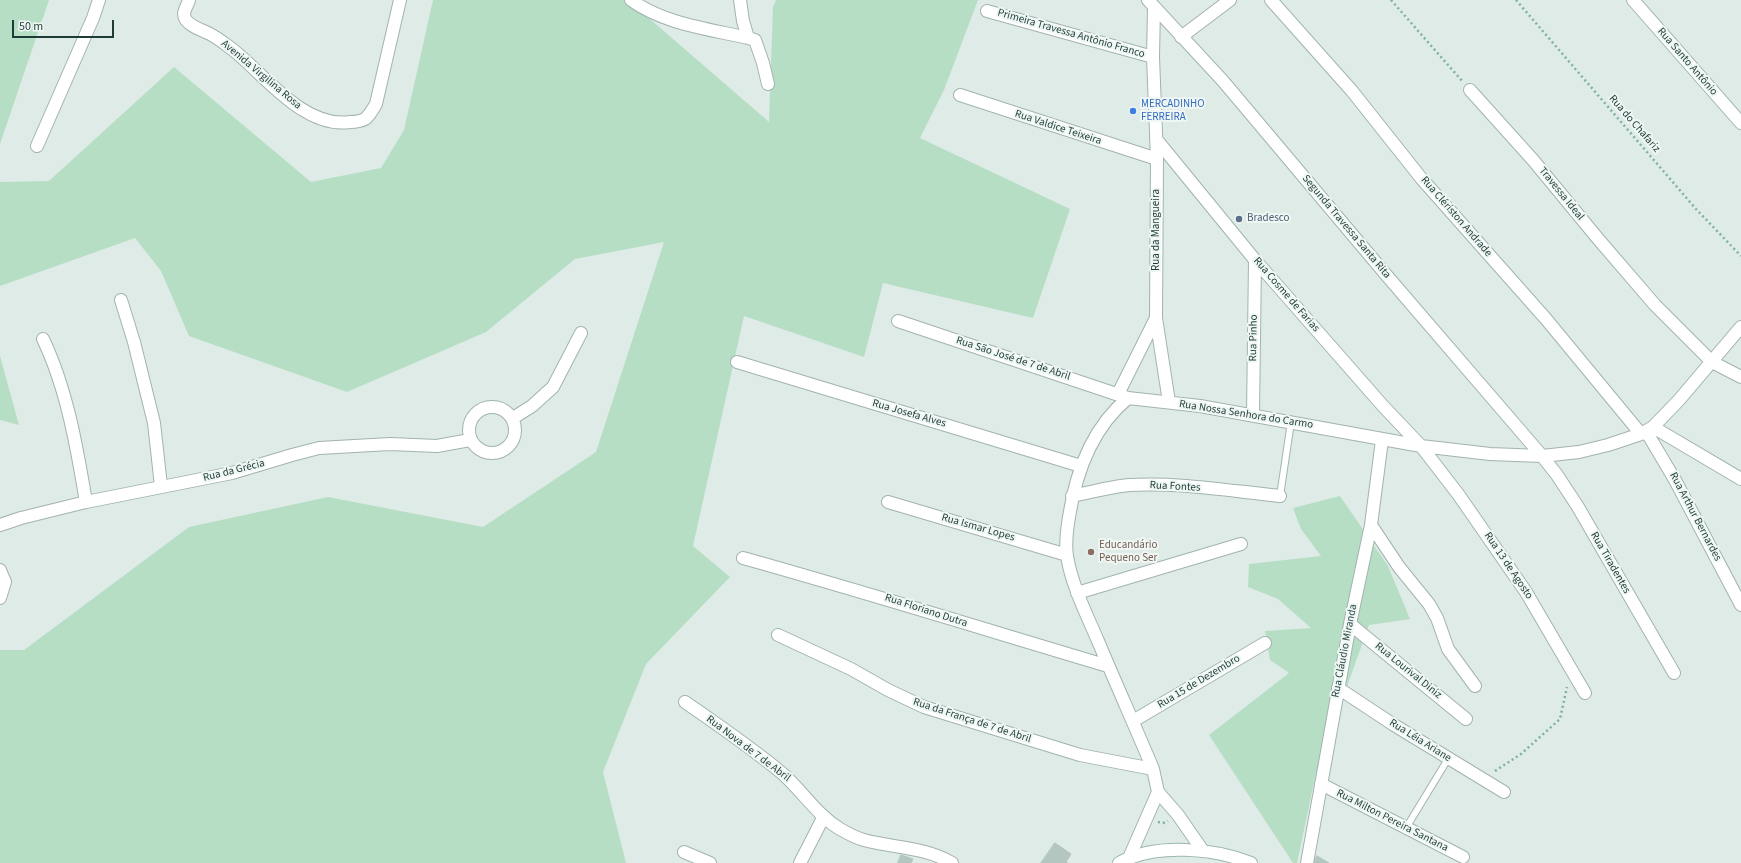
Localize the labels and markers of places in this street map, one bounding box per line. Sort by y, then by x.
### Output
place label: MERCADINHO FERREIRA [1141,98,1205,124]
marker: MERCADINHO FERREIRA [1128,106,1138,116]
place label: Bradesco [1247,212,1289,226]
marker: Bradesco [1234,214,1244,224]
place label: Educandário Pequeno Ser [1099,539,1157,565]
marker: Educandário Pequeno Ser [1086,547,1096,557]

